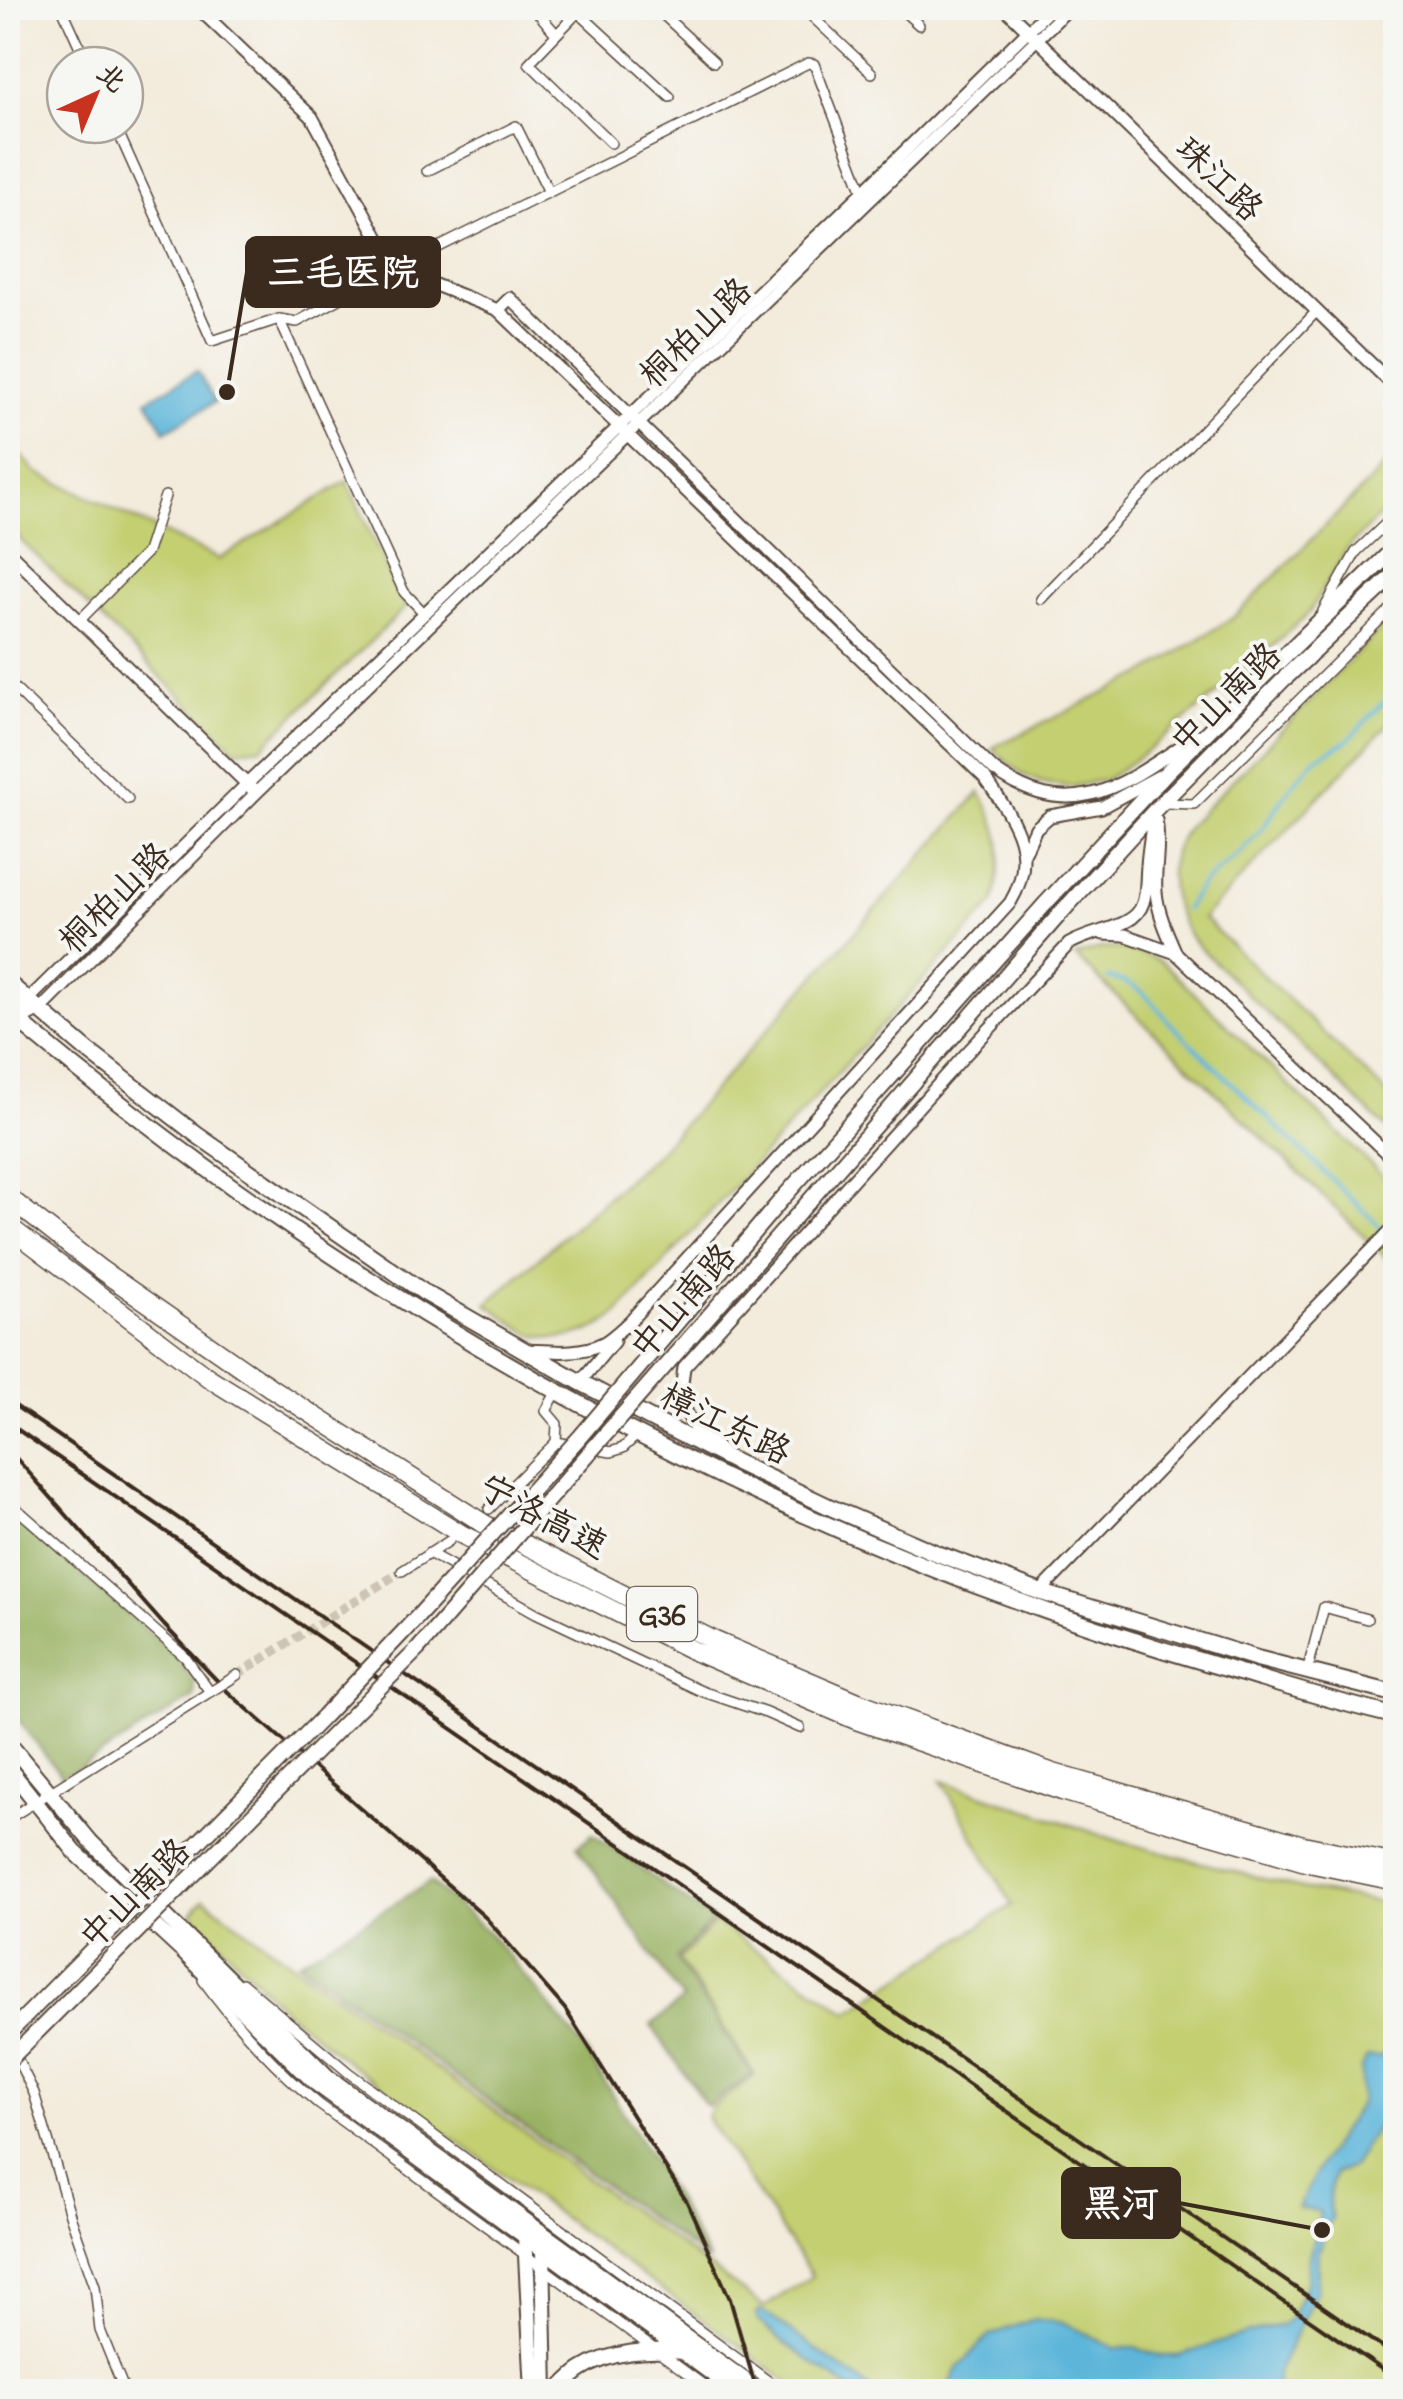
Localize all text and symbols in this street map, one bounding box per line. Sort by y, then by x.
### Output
north arrow [45,45,145,145]
text: 北 [86,55,134,104]
street label: 珠江路 [1162,126,1273,235]
callout: 三毛医院 [247,238,439,306]
text: 三毛医院 [267,248,419,304]
street label: 桐柏山路 [629,268,766,401]
street label: 中山南路 [1160,632,1295,767]
street label: 桐柏山路 [49,832,184,967]
street label: 中山南路 [619,1234,750,1373]
street label: 樟江东路 [650,1373,799,1480]
street label: 宁洛高速 [469,1464,616,1574]
road number: G36 [627,1587,697,1641]
street label: 中山南路 [69,1828,204,1963]
callout: 黑河 [1063,2169,1179,2237]
text: 黑河 [1083,2179,1159,2235]

